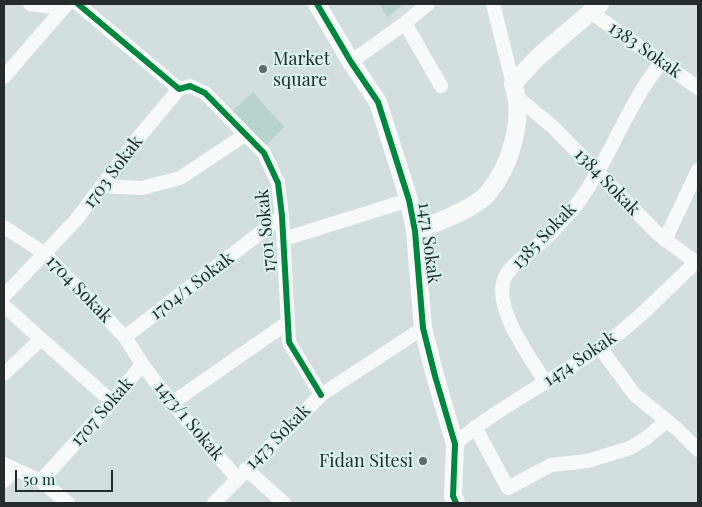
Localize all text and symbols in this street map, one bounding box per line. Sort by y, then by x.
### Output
street label: 1383 Sokak [604,17,686,83]
place label: Market square [273,48,330,90]
marker: Market square [257,63,269,75]
street label: 1703 Sokak [79,131,147,213]
street label: 1384 Sokak [570,144,644,220]
street label: 1701 Sokak [252,188,280,274]
street label: 1385 Sokak [507,198,581,274]
street label: 1471 Sokak [413,201,445,285]
street label: 1704/1 Sokak [146,247,238,325]
street label: 1704 Sokak [41,251,117,327]
street label: 1474 Sokak [539,327,621,391]
street label: 1707 Sokak [66,373,138,451]
street label: 1473/1 Sokak [150,377,228,465]
street label: 1473 Sokak [241,400,315,474]
place label: Fidan Sitesi [319,450,413,472]
marker: Fidan Sitesi [417,455,429,467]
scale bar [18,460,115,492]
text: 50 m [23,469,55,489]

